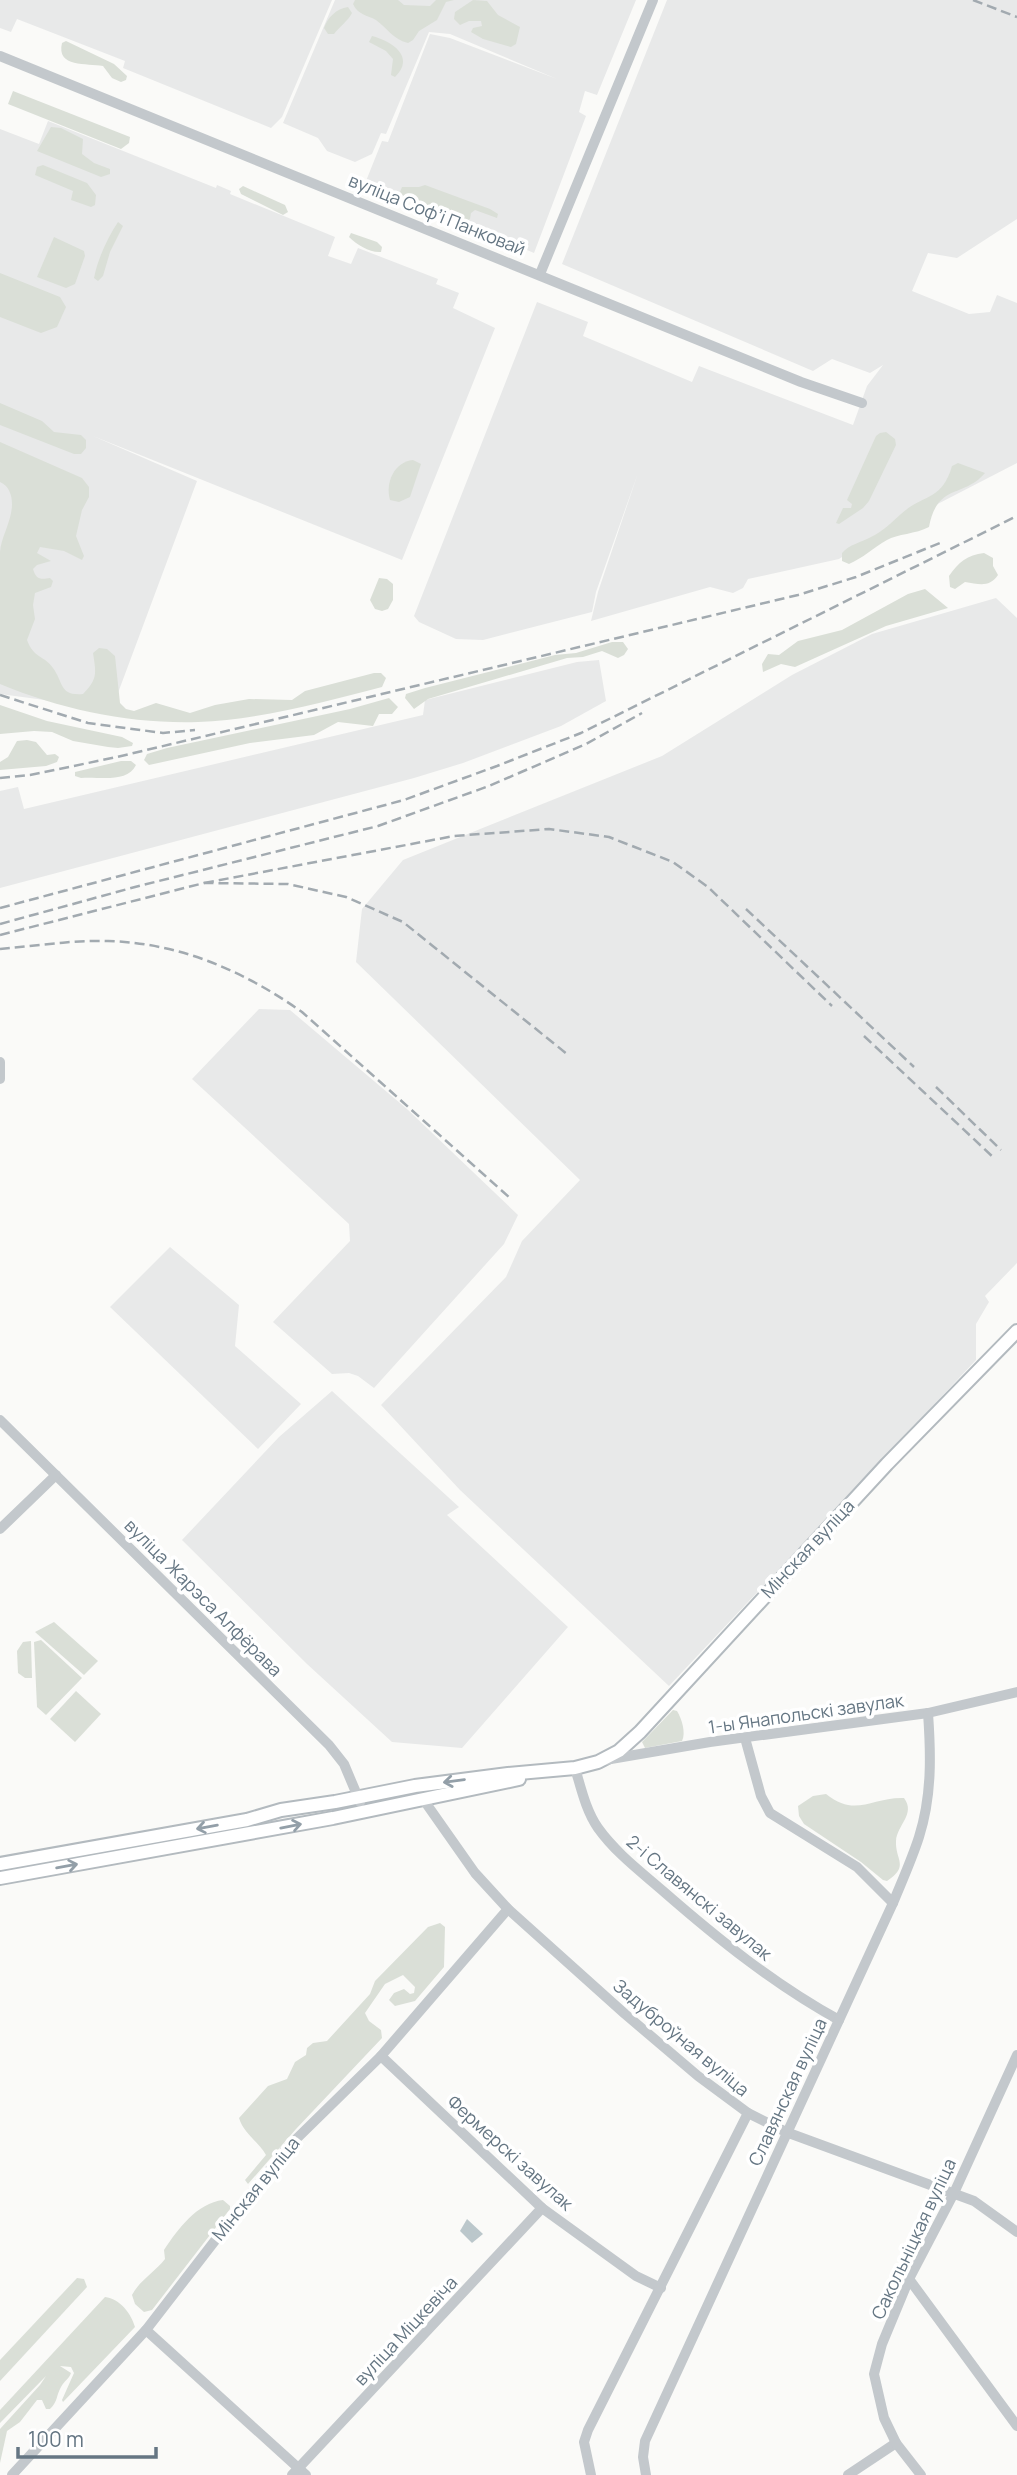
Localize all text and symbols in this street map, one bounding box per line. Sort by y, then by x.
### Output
street label: вуліца Софʼі Панковай [345,168,529,261]
street label: Мінская вуліца [755,1494,859,1603]
street label: вуліца Жарэса Алфёрава [120,1513,288,1681]
street label: 1-ы Янапольскі завулак [707,1687,906,1739]
one-way arrow [443,1775,466,1788]
one-way arrow [279,1819,302,1832]
one-way arrow [196,1821,219,1834]
street label: 2-і Славянскі завулак [622,1829,778,1966]
one-way arrow [55,1859,78,1872]
street label: Задуброўная вуліца [609,1973,755,2101]
street label: Славянская вуліца [742,2014,832,2169]
street label: Фермерскі завулак [443,2089,579,2216]
street label: Мінская вуліца [206,2132,304,2245]
street label: Сакольніцкая вуліца [865,2154,961,2323]
street label: вуліца Міцкевіча [348,2270,462,2390]
scale bar [18,2416,156,2460]
text: 100 m [28,2425,84,2453]

